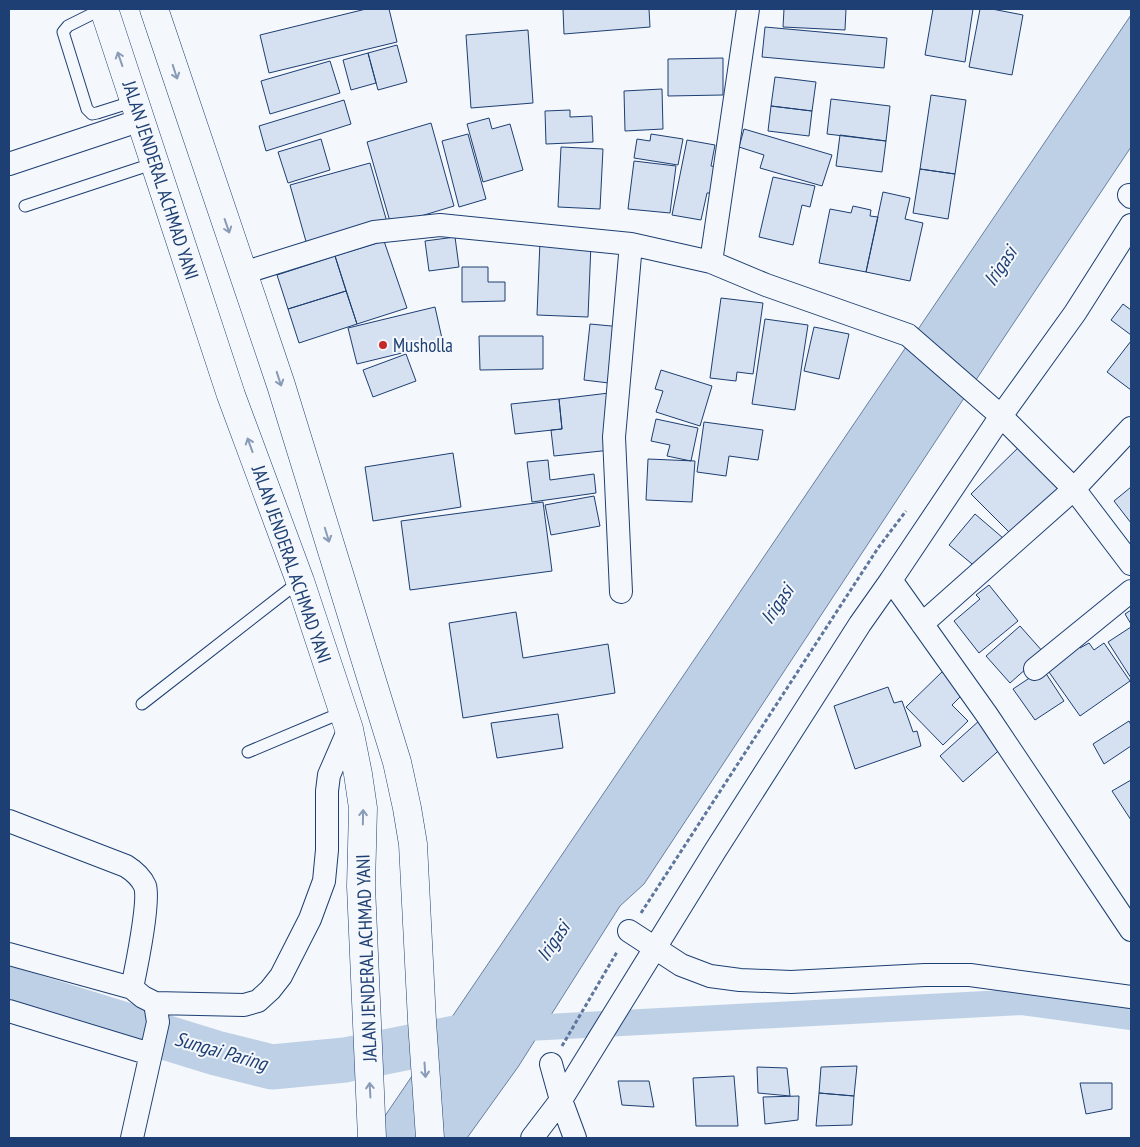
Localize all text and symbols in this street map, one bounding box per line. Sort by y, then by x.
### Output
one-way arrow [115,51,125,67]
one-way arrow [171,63,180,79]
street label: JALAN JENDERAL ACHMAD YANI [117,77,204,282]
one-way arrow [223,217,232,233]
water label: Irigasi [977,239,1024,291]
place label: Musholla [393,333,453,357]
marker: Musholla [377,339,389,351]
one-way arrow [275,371,285,387]
one-way arrow [245,438,254,453]
street label: JALAN JENDERAL ACHMAD YANI [247,461,337,666]
one-way arrow [323,526,333,542]
water label: Irigasi [754,577,801,629]
one-way arrow [358,809,368,826]
street label: JALAN JENDERAL ACHMAD YANI [350,854,382,1063]
water label: Irigasi [530,914,577,966]
water label: Sungai Paring [172,1025,272,1077]
one-way arrow [421,1062,430,1078]
one-way arrow [365,1082,374,1098]

